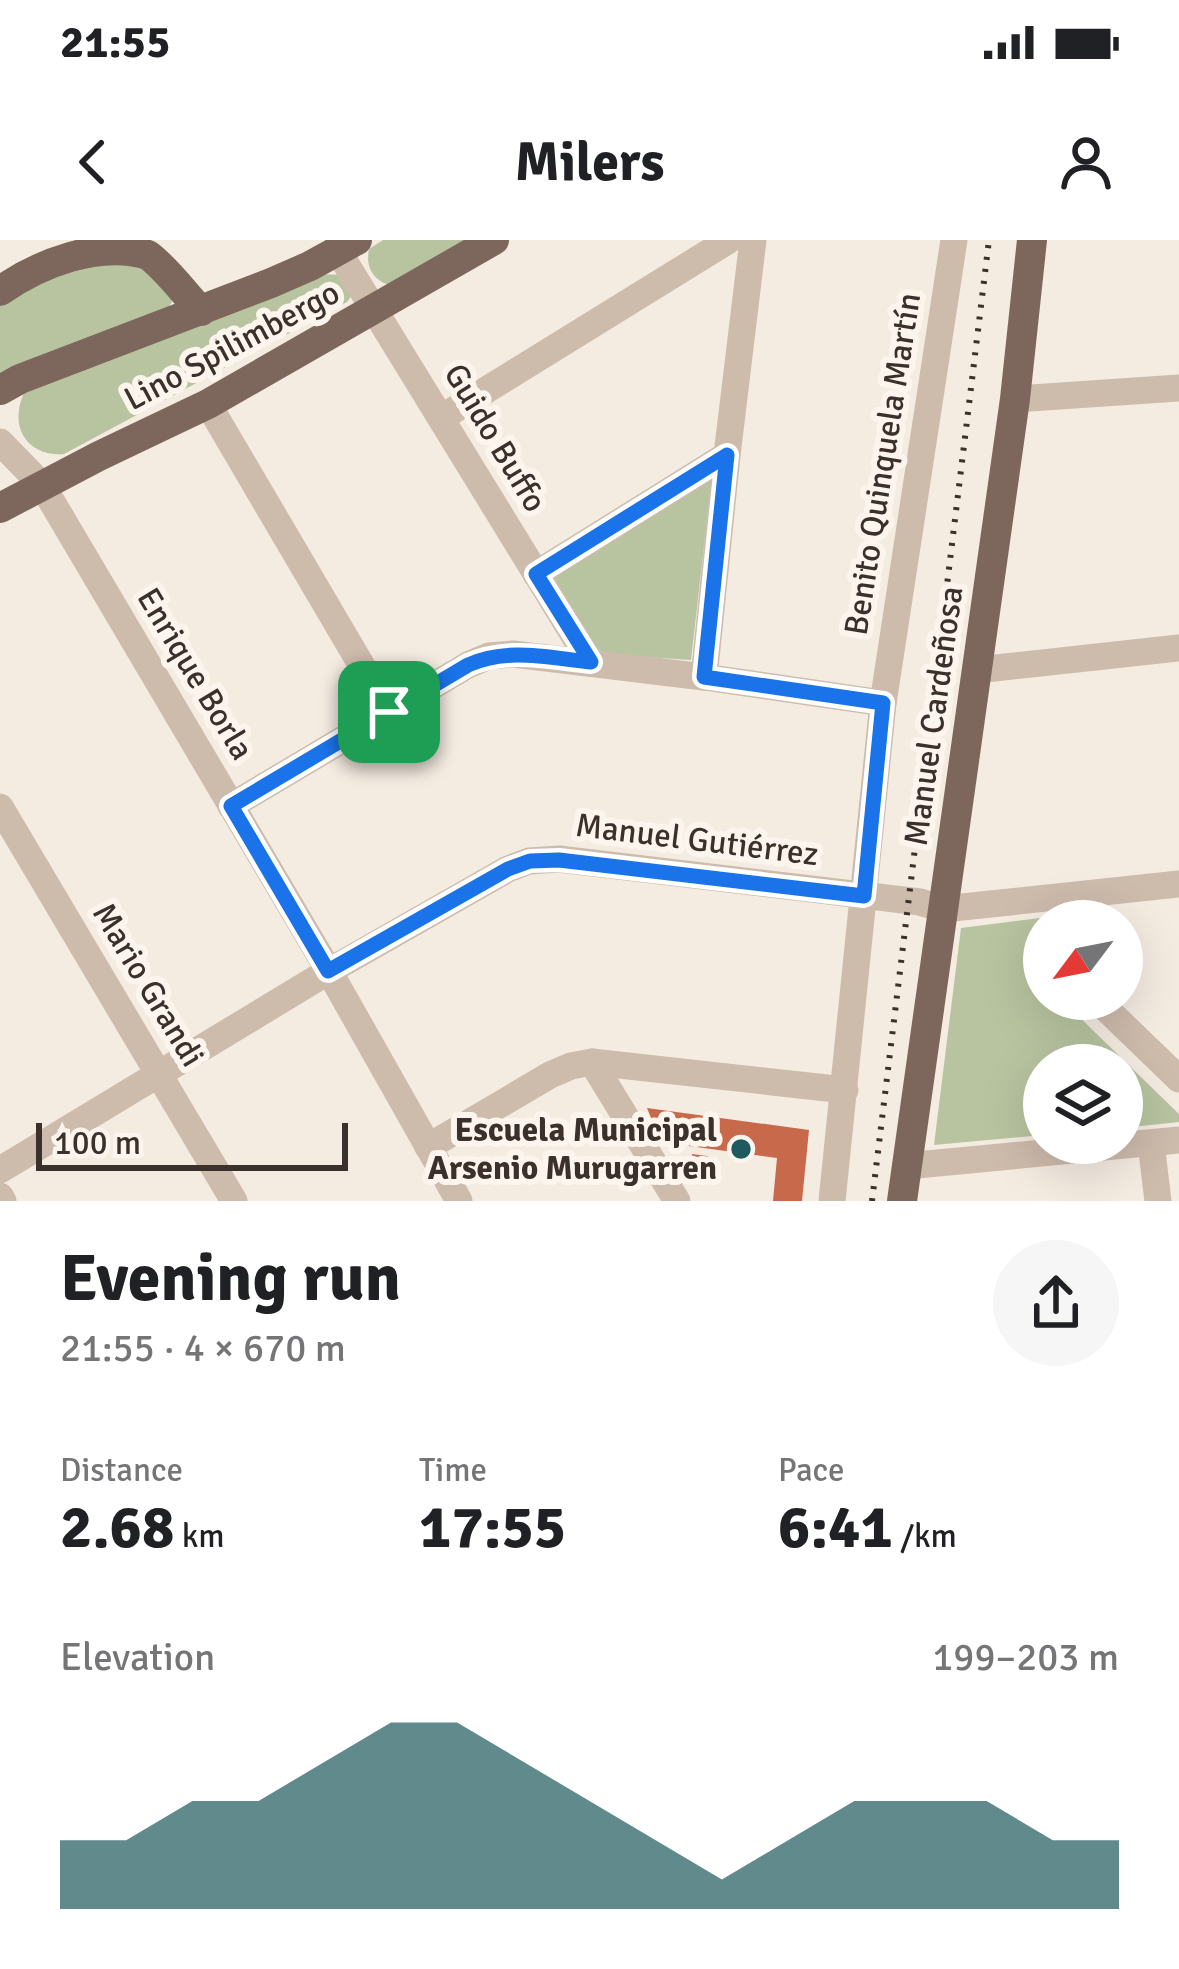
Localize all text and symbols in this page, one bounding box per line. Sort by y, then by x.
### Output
text: 21:55 [60,15,170,70]
icon: back [60,129,126,195]
text: Milers [515,129,664,196]
icon: person [1053,129,1119,195]
street label: Lino Spilimbergo [117,272,347,420]
street label: Benito Quinquela Martín [836,290,930,638]
street label: Guido Buffo [435,356,555,520]
street label: Enrique Borla [128,581,262,767]
street label: Manuel Cardeñosa [896,584,972,848]
pin [338,661,440,763]
icon: arrive [356,679,422,745]
street label: Manuel Gutiérrez [573,805,821,875]
street label: Mario Grandi [83,896,213,1074]
north arrow [1023,900,1143,1020]
map controls [1023,900,1143,1164]
button: layers [1023,1044,1143,1164]
place label: Escuela Municipal Arsenio Murugarren [428,1110,717,1189]
scale bar [36,1117,348,1170]
text: 100 m [54,1123,141,1164]
marker: Escuela Municipal Arsenio Murugarren [728,1136,754,1162]
text: Evening run [60,1238,401,1319]
button: share [993,1240,1119,1366]
text: 21:55 · 4 × 670 m [60,1324,346,1372]
text: Distance [60,1450,183,1491]
text: Time [419,1450,487,1491]
text: Pace [778,1450,844,1491]
text: 2.68 [60,1491,174,1565]
text: 17:55 [419,1491,566,1565]
text: 6:41 [778,1491,893,1565]
text: km [174,1516,225,1557]
text: /km [893,1516,957,1557]
text: Elevation [60,1633,215,1681]
text: 199–203 m [932,1633,1119,1681]

